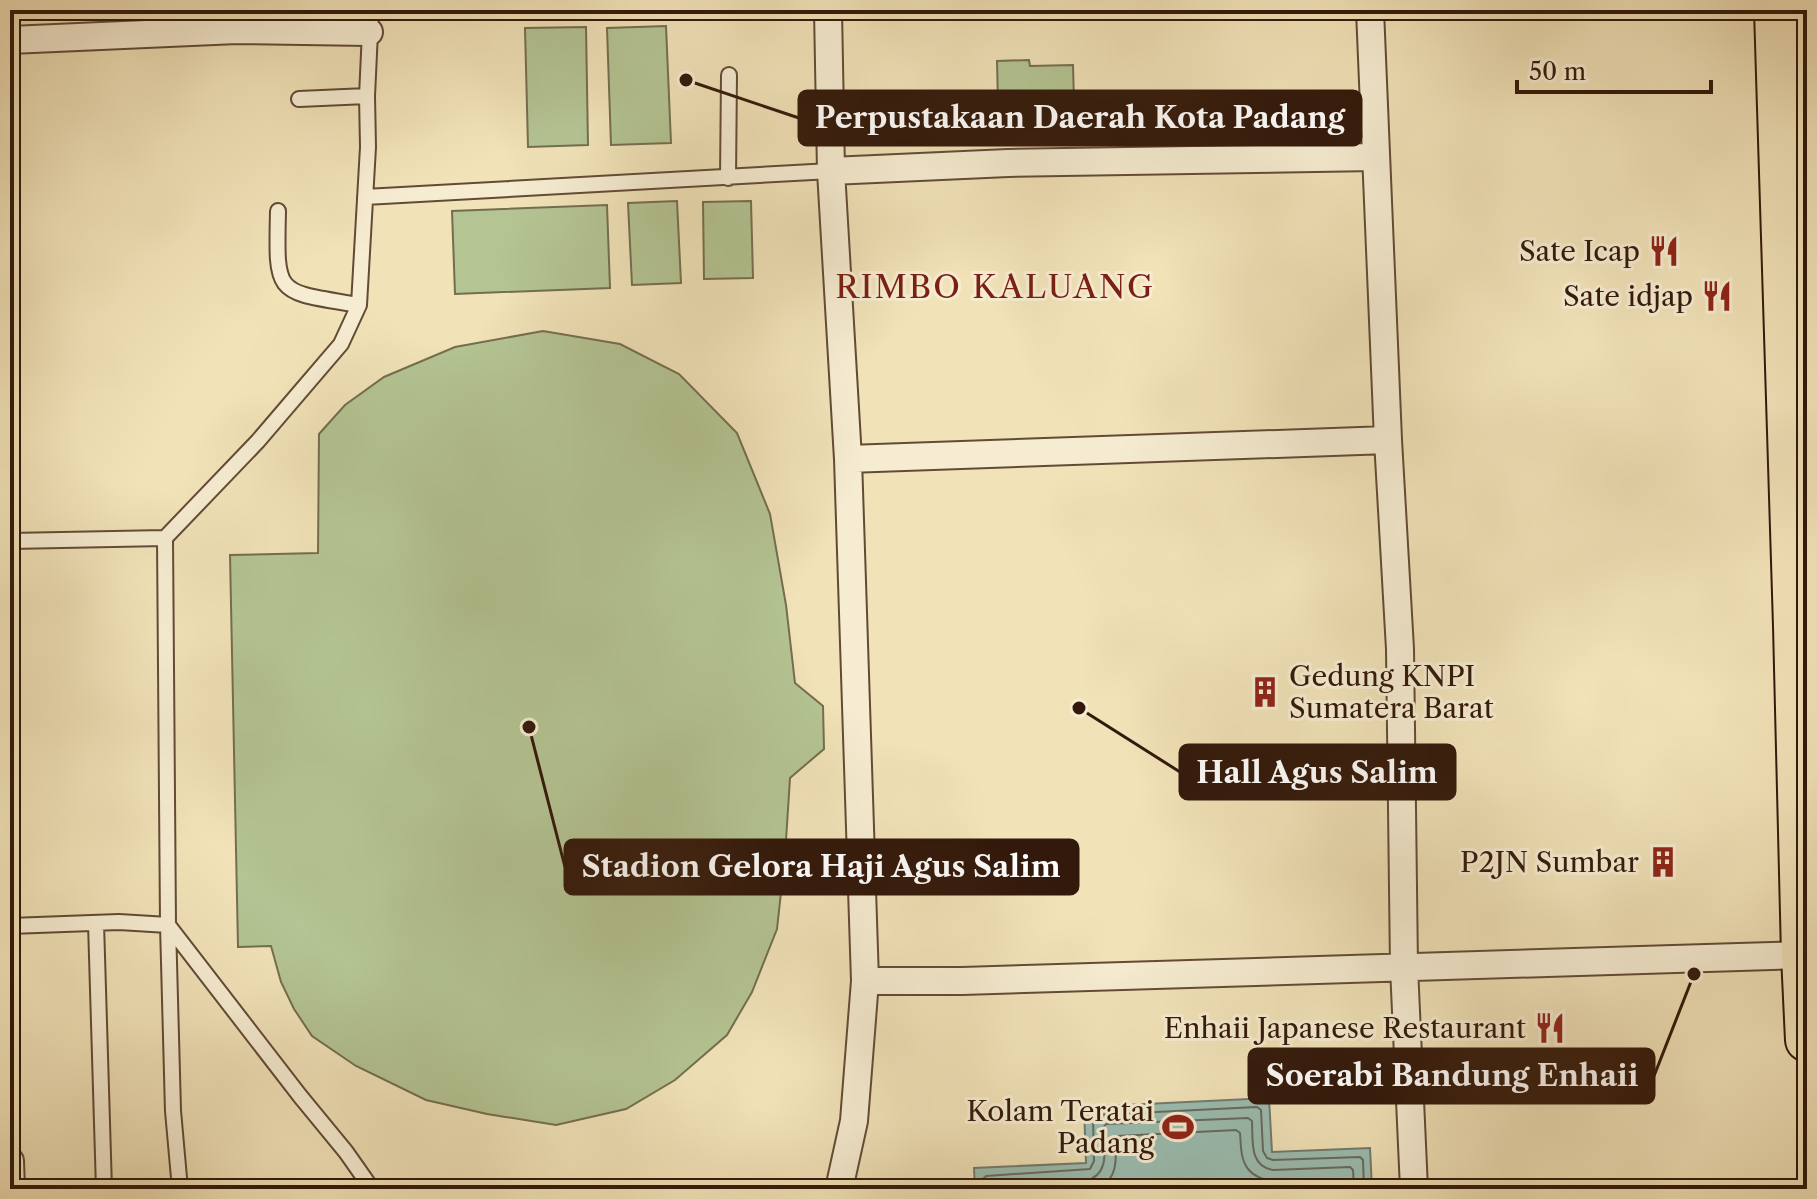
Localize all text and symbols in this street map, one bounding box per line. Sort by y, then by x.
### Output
scale bar [1517,44,1711,94]
text: 50 m [1529,57,1586,86]
callout: Perpustakaan Daerah Kota Padang [799,91,1361,145]
text: Perpustakaan Daerah Kota Padang [815,99,1346,136]
place label: Sate Icap [1519,234,1640,268]
restaurant icon: Sate Icap [1647,234,1681,268]
district label: RIMBO KALUANG [835,267,1155,306]
place label: Sate idjap [1563,279,1693,313]
restaurant icon: Sate idjap [1700,279,1734,313]
place label: Gedung KNPI Sumatera Barat [1289,659,1494,725]
building icon: Gedung KNPI Sumatera Barat [1248,675,1282,709]
callout: Hall Agus Salim [1180,745,1455,799]
text: Hall Agus Salim [1196,754,1438,791]
callout: Stadion Gelora Haji Agus Salim [565,840,1078,894]
place label: P2JN Sumbar [1460,845,1639,879]
building icon: P2JN Sumbar [1646,845,1680,879]
text: Stadion Gelora Haji Agus Salim [581,848,1061,885]
place label: Enhaii Japanese Restaurant [1164,1011,1526,1045]
restaurant icon: Enhaii Japanese Restaurant [1533,1011,1567,1045]
callout: Soerabi Bandung Enhaii [1249,1049,1654,1103]
text: Soerabi Bandung Enhaii [1266,1057,1639,1094]
place label: Kolam Teratai Padang [967,1094,1154,1160]
sports icon: Kolam Teratai Padang [1161,1110,1195,1144]

